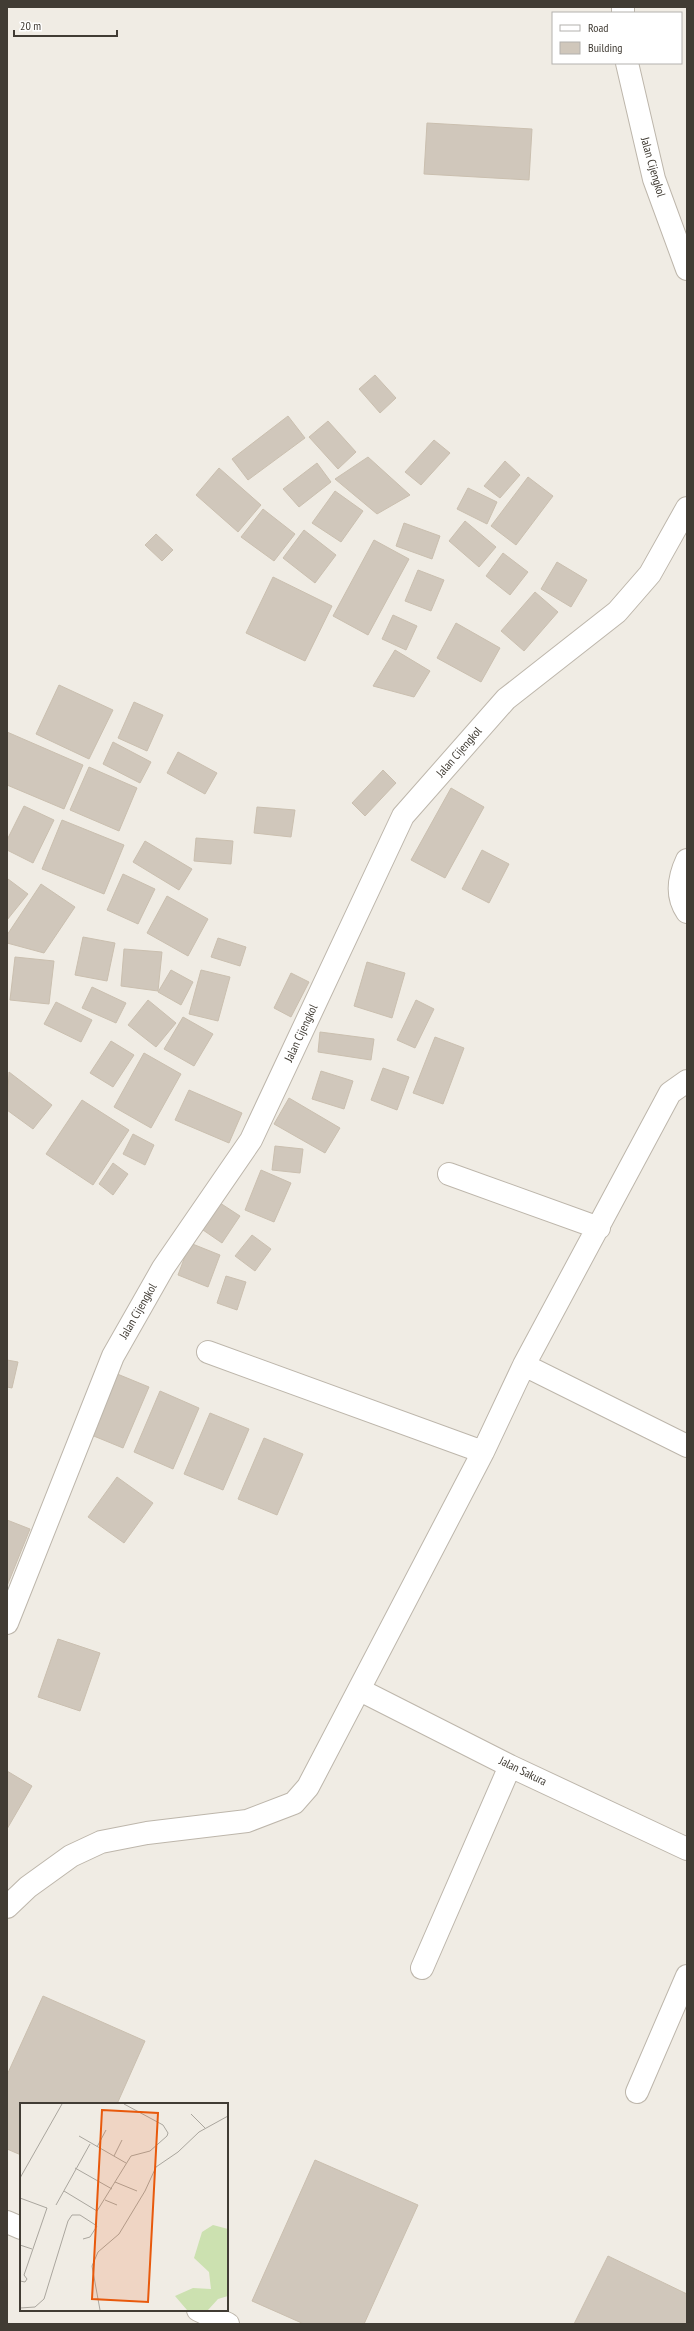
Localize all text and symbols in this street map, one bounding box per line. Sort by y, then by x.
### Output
scale bar [14,12,117,38]
legend [552,12,682,64]
text: 20 m [20,18,41,33]
text: Road [588,20,608,35]
text: Building [588,40,623,55]
street label: Jalan Cijengkol [637,134,669,199]
street label: Jalan Cijengkol [432,723,485,781]
street label: Jalan Cijengkol [280,1001,320,1065]
street label: Jalan Cijengkol [115,1280,160,1342]
street label: Jalan Sakura [496,1752,550,1789]
inset map [20,2103,228,2311]

